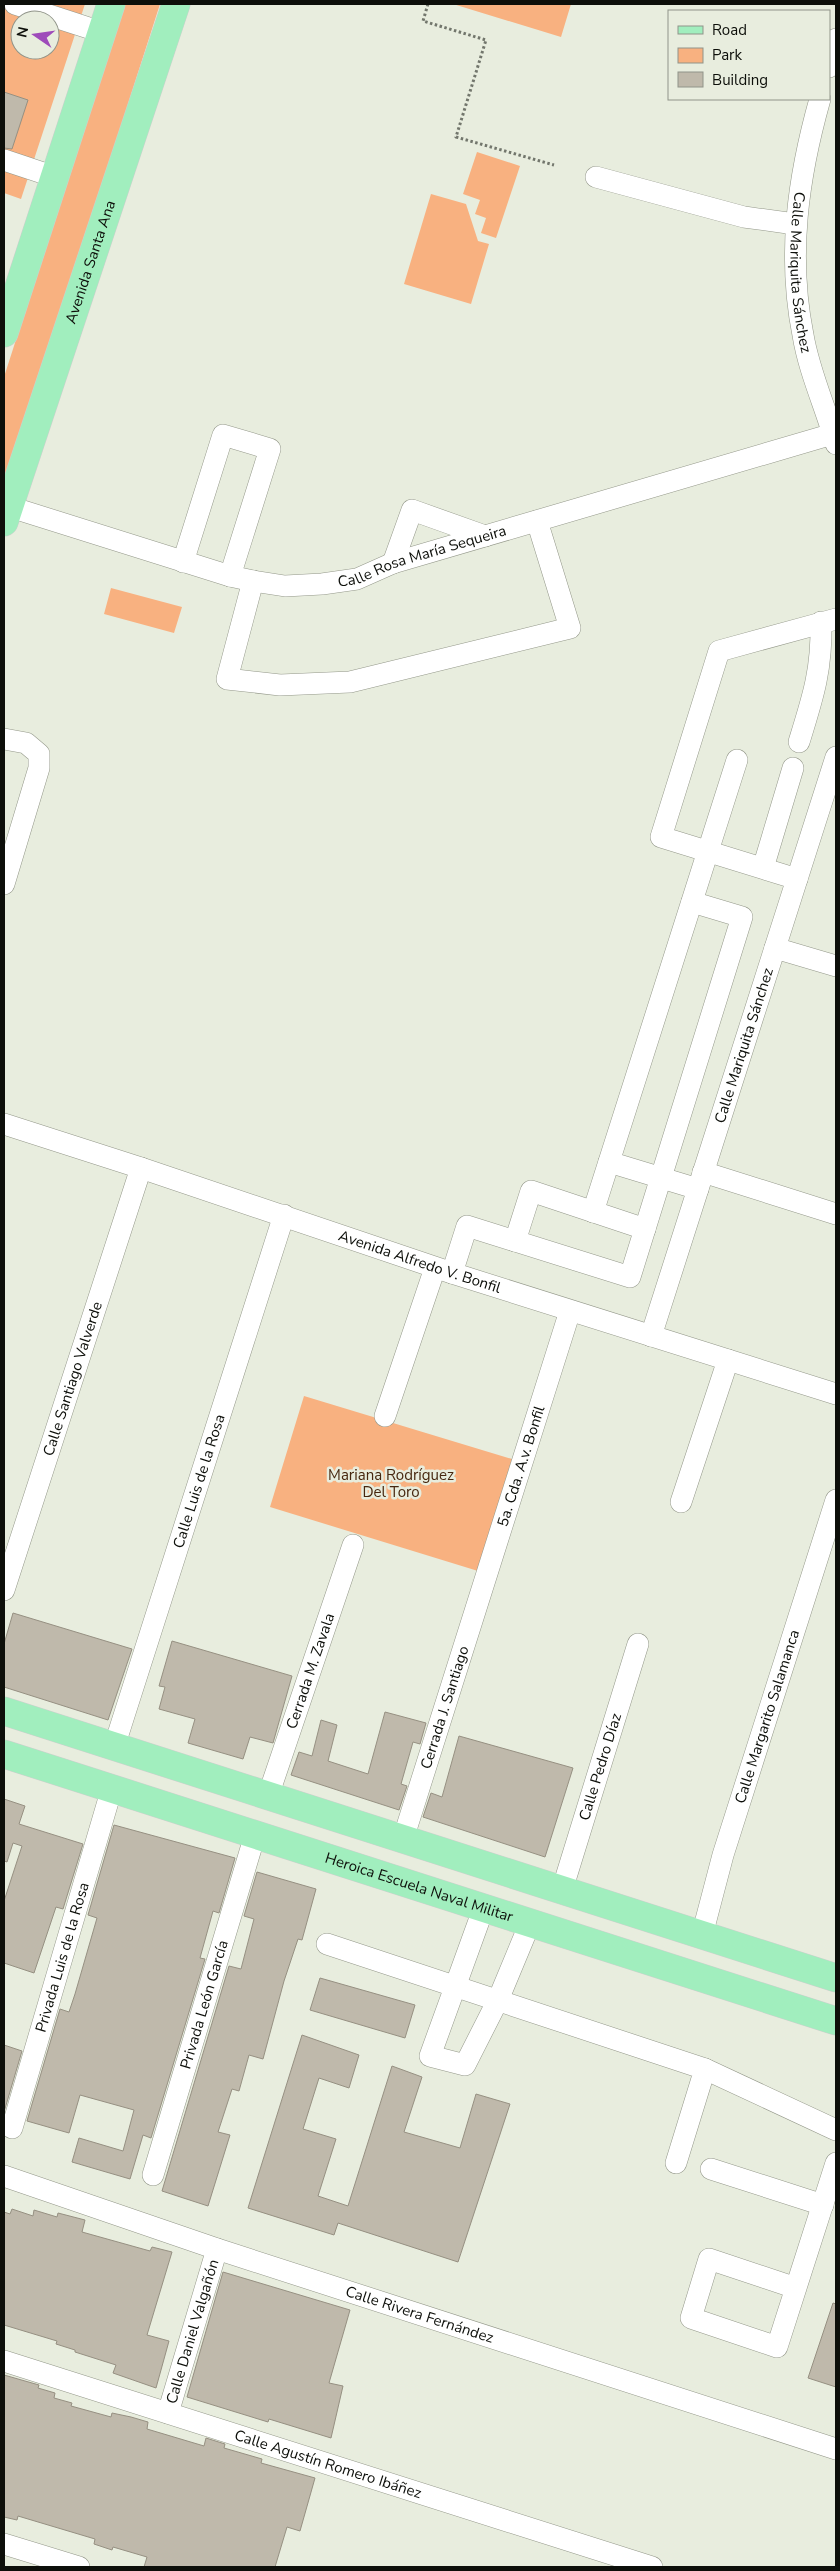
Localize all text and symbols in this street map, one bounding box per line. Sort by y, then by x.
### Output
north arrow [10,10,60,60]
legend [668,10,830,100]
text: Road [712,20,747,40]
text: N [12,25,33,39]
text: Park [712,45,742,65]
text: Building [712,70,768,90]
street label: Calle Mariquita Sánchez [785,191,816,355]
street label: Avenida Santa Ana [61,198,120,326]
street label: Calle Rosa María Sequeira [336,520,509,592]
street label: Calle Mariquita Sánchez [710,965,778,1126]
street label: Avenida Alfredo V. Bonfil [336,1225,504,1298]
street label: Calle Santiago Valverde [38,1299,107,1459]
street label: 5a. Cda. A.v. Bonfil [492,1403,550,1529]
street label: Calle Luis de la Rosa [168,1412,230,1551]
park label: Mariana Rodríguez Del Toro [328,1465,454,1502]
street label: Cerrada M. Zavala [281,1610,339,1732]
street label: Calle Margarito Salamanca [730,1627,804,1806]
street label: Cerrada J. Santiago [416,1643,473,1772]
street label: Calle Pedro Díaz [574,1711,626,1823]
street label: Heroica Escuela Naval Militar [323,1848,516,1927]
street label: Privada Luis de la Rosa [31,1880,94,2035]
street label: Privada León García [175,1938,233,2071]
street label: Calle Daniel Valgañón [161,2257,223,2406]
street label: Calle Rivera Fernández [343,2281,496,2348]
street label: Calle Agustín Romero Ibáñez [232,2425,424,2503]

